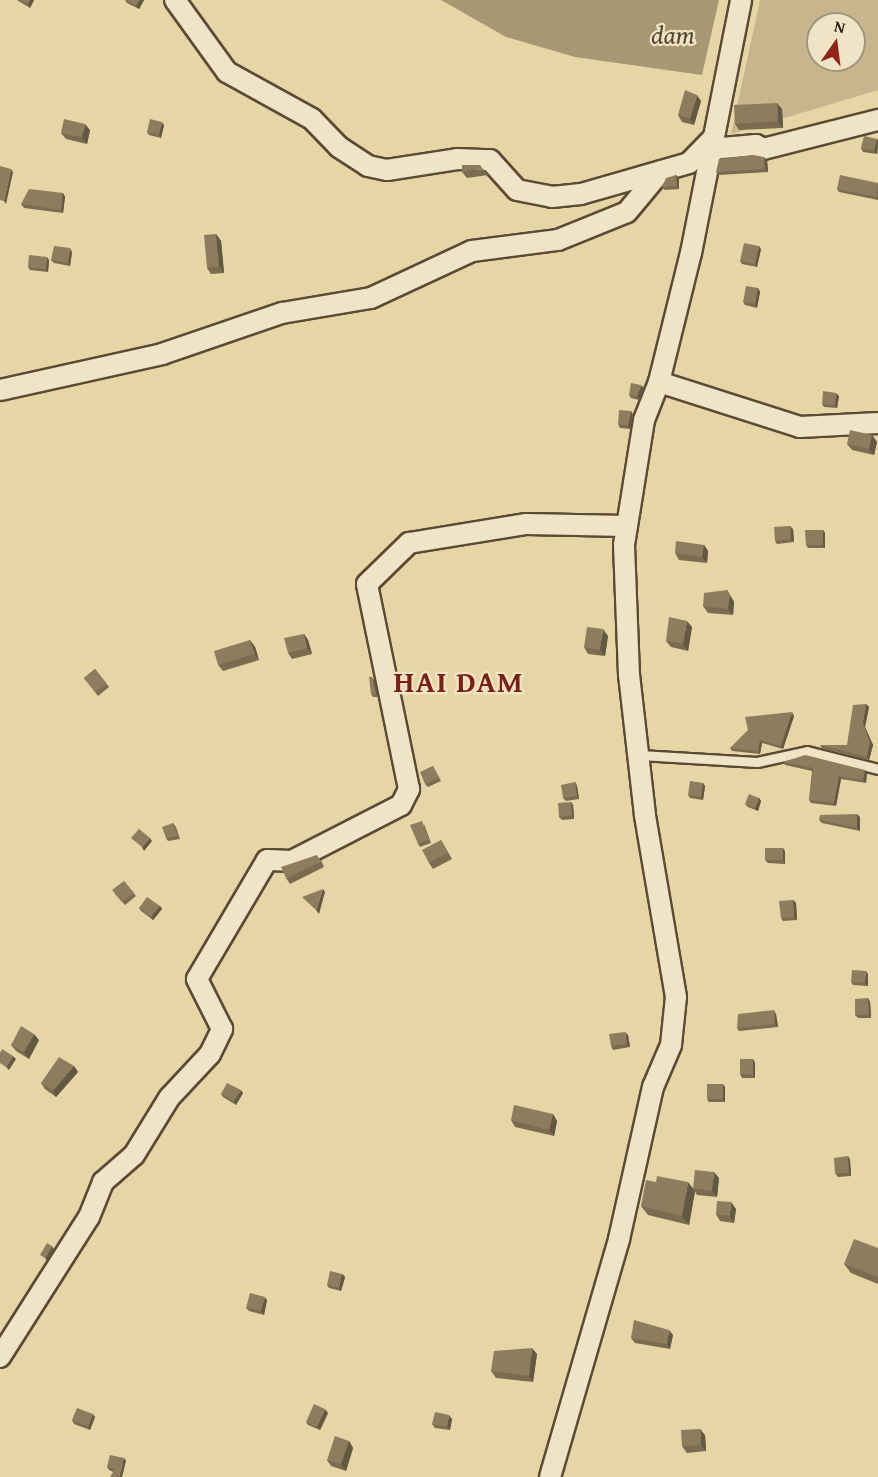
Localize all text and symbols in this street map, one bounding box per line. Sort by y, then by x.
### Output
north arrow [806,12,866,72]
text: N [832,14,848,39]
water label: dam [651,19,695,51]
district label: HAI DAM [394,663,524,699]

